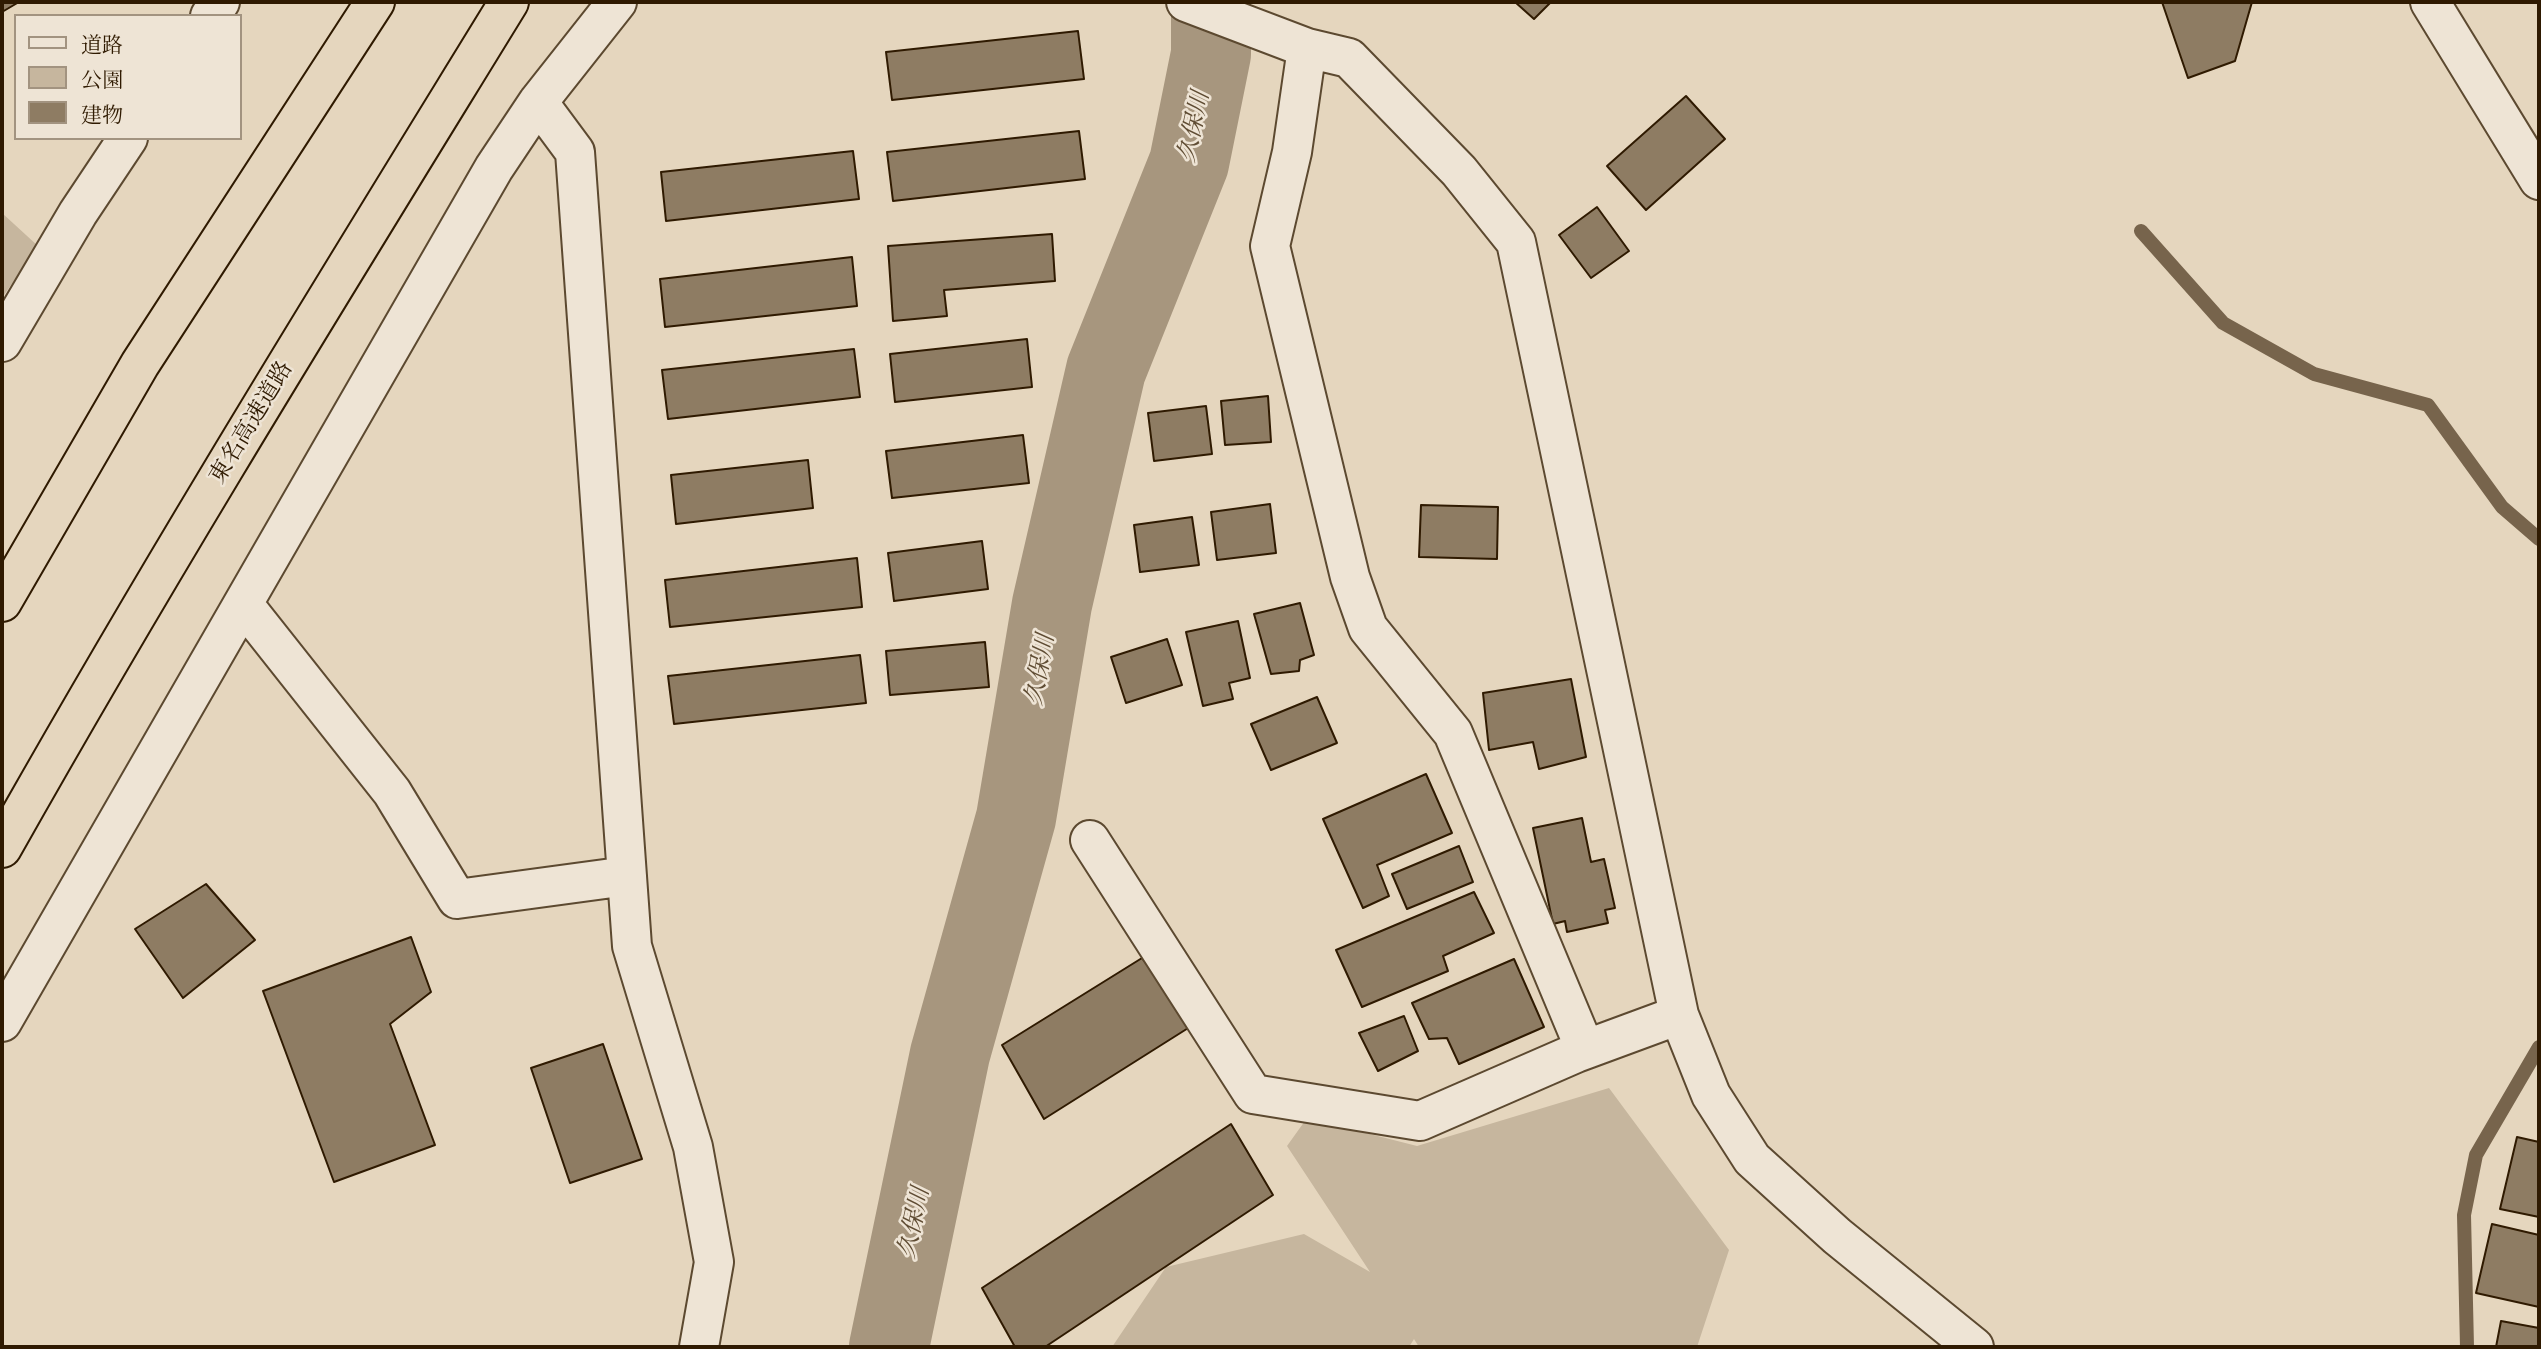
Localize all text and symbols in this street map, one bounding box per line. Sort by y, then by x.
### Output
legend [14,14,242,140]
text: 道路 [81,33,123,57]
text: 公園 [81,68,123,92]
water label: 久保川 [1173,89,1217,165]
text: 建物 [81,103,123,127]
street label: 東名高速道路 [205,357,299,489]
water label: 久保川 [1021,632,1061,708]
water label: 久保川 [893,1185,937,1261]

